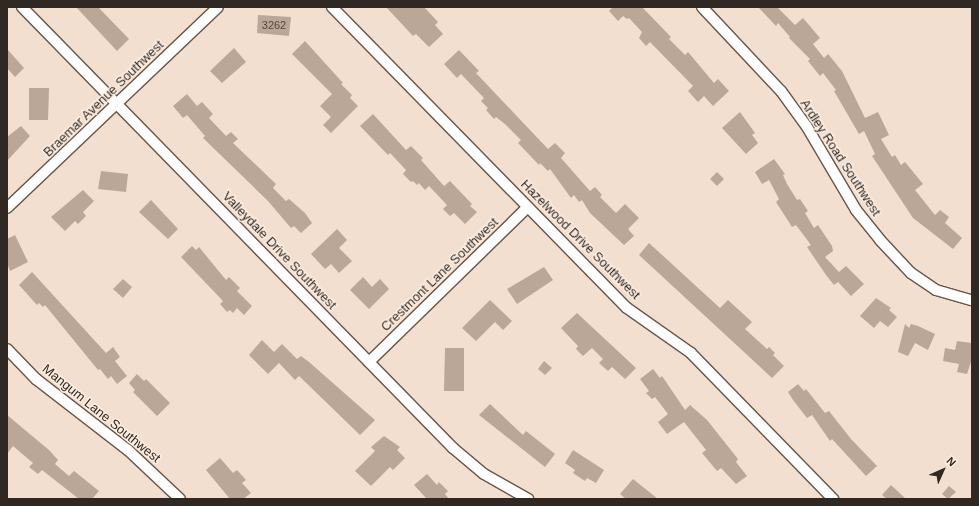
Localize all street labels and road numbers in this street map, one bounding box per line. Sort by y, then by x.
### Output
street label: Braemar Avenue Southwest [40,37,168,161]
street label: Ardley Road Southwest [796,97,884,219]
street label: Hazelwood Drive Southwest [517,177,643,303]
street label: Valleydale Drive Southwest [219,189,339,313]
street label: Crestmont Lane Southwest [378,215,502,335]
street label: Mangum Lane Southwest [39,362,163,466]

